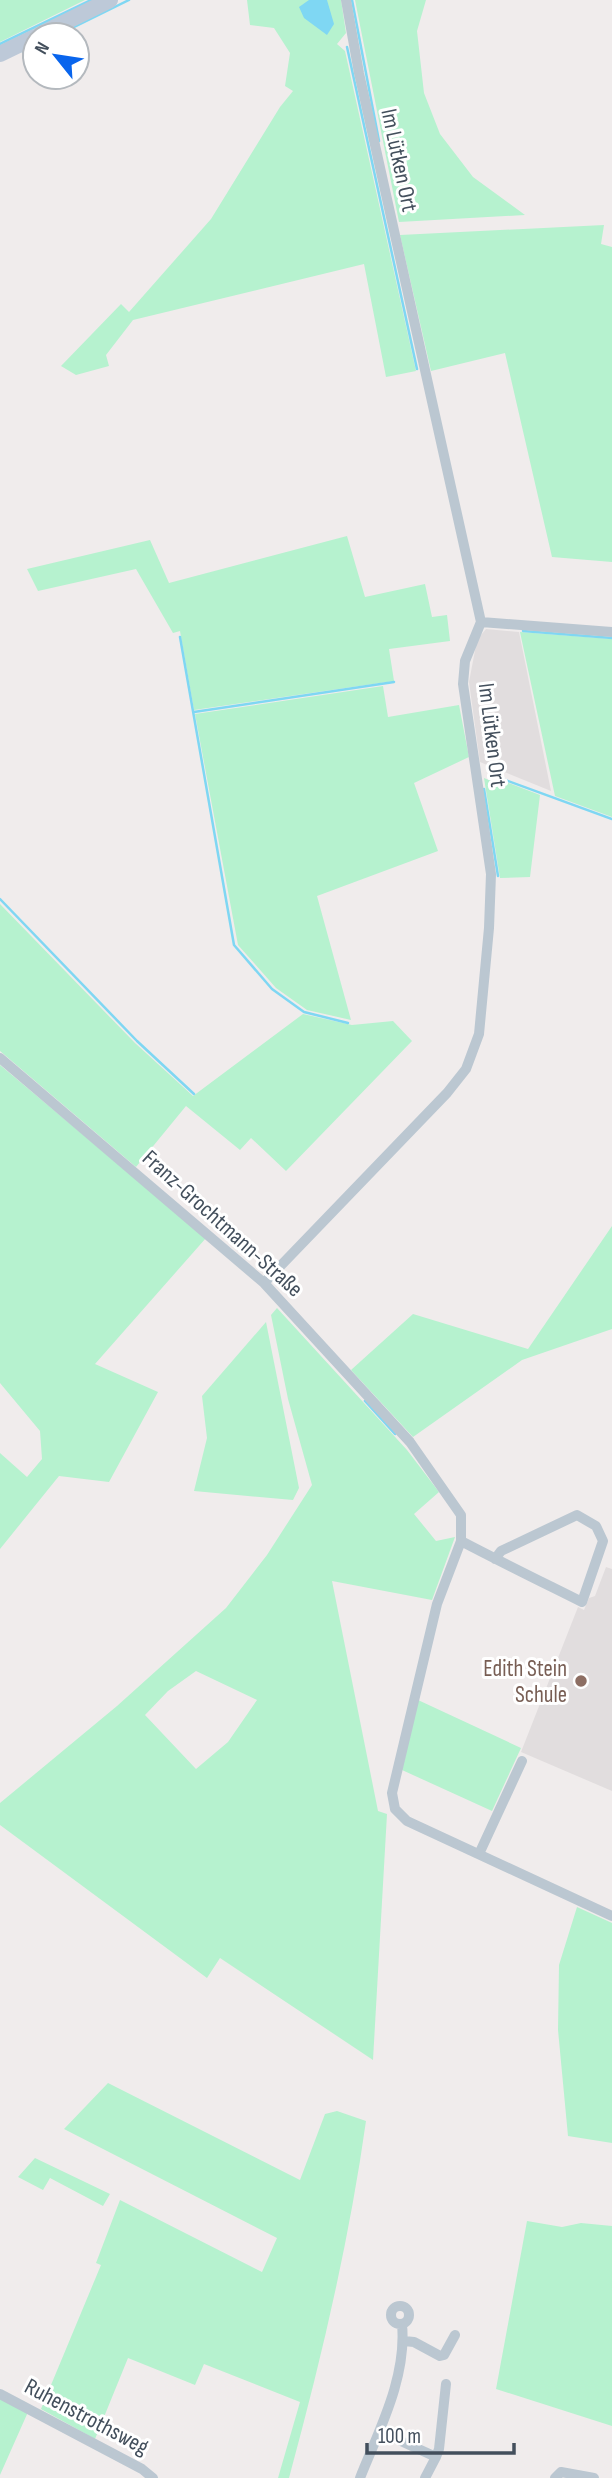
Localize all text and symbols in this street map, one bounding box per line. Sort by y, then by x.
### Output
north arrow [21,21,91,91]
text: N [30,38,55,58]
street label: Im Lütken Ort [374,106,424,214]
street label: Im Lütken Ort [472,682,512,789]
street label: Franz-Grochtmann-Straße [136,1144,308,1303]
place label: Edith Stein Schule [483,1655,567,1709]
marker: Edith Stein Schule [573,1673,589,1689]
street label: Ruhenstrothsweg [20,2372,153,2461]
scale bar [367,2412,514,2456]
text: 100 m [378,2424,421,2449]

